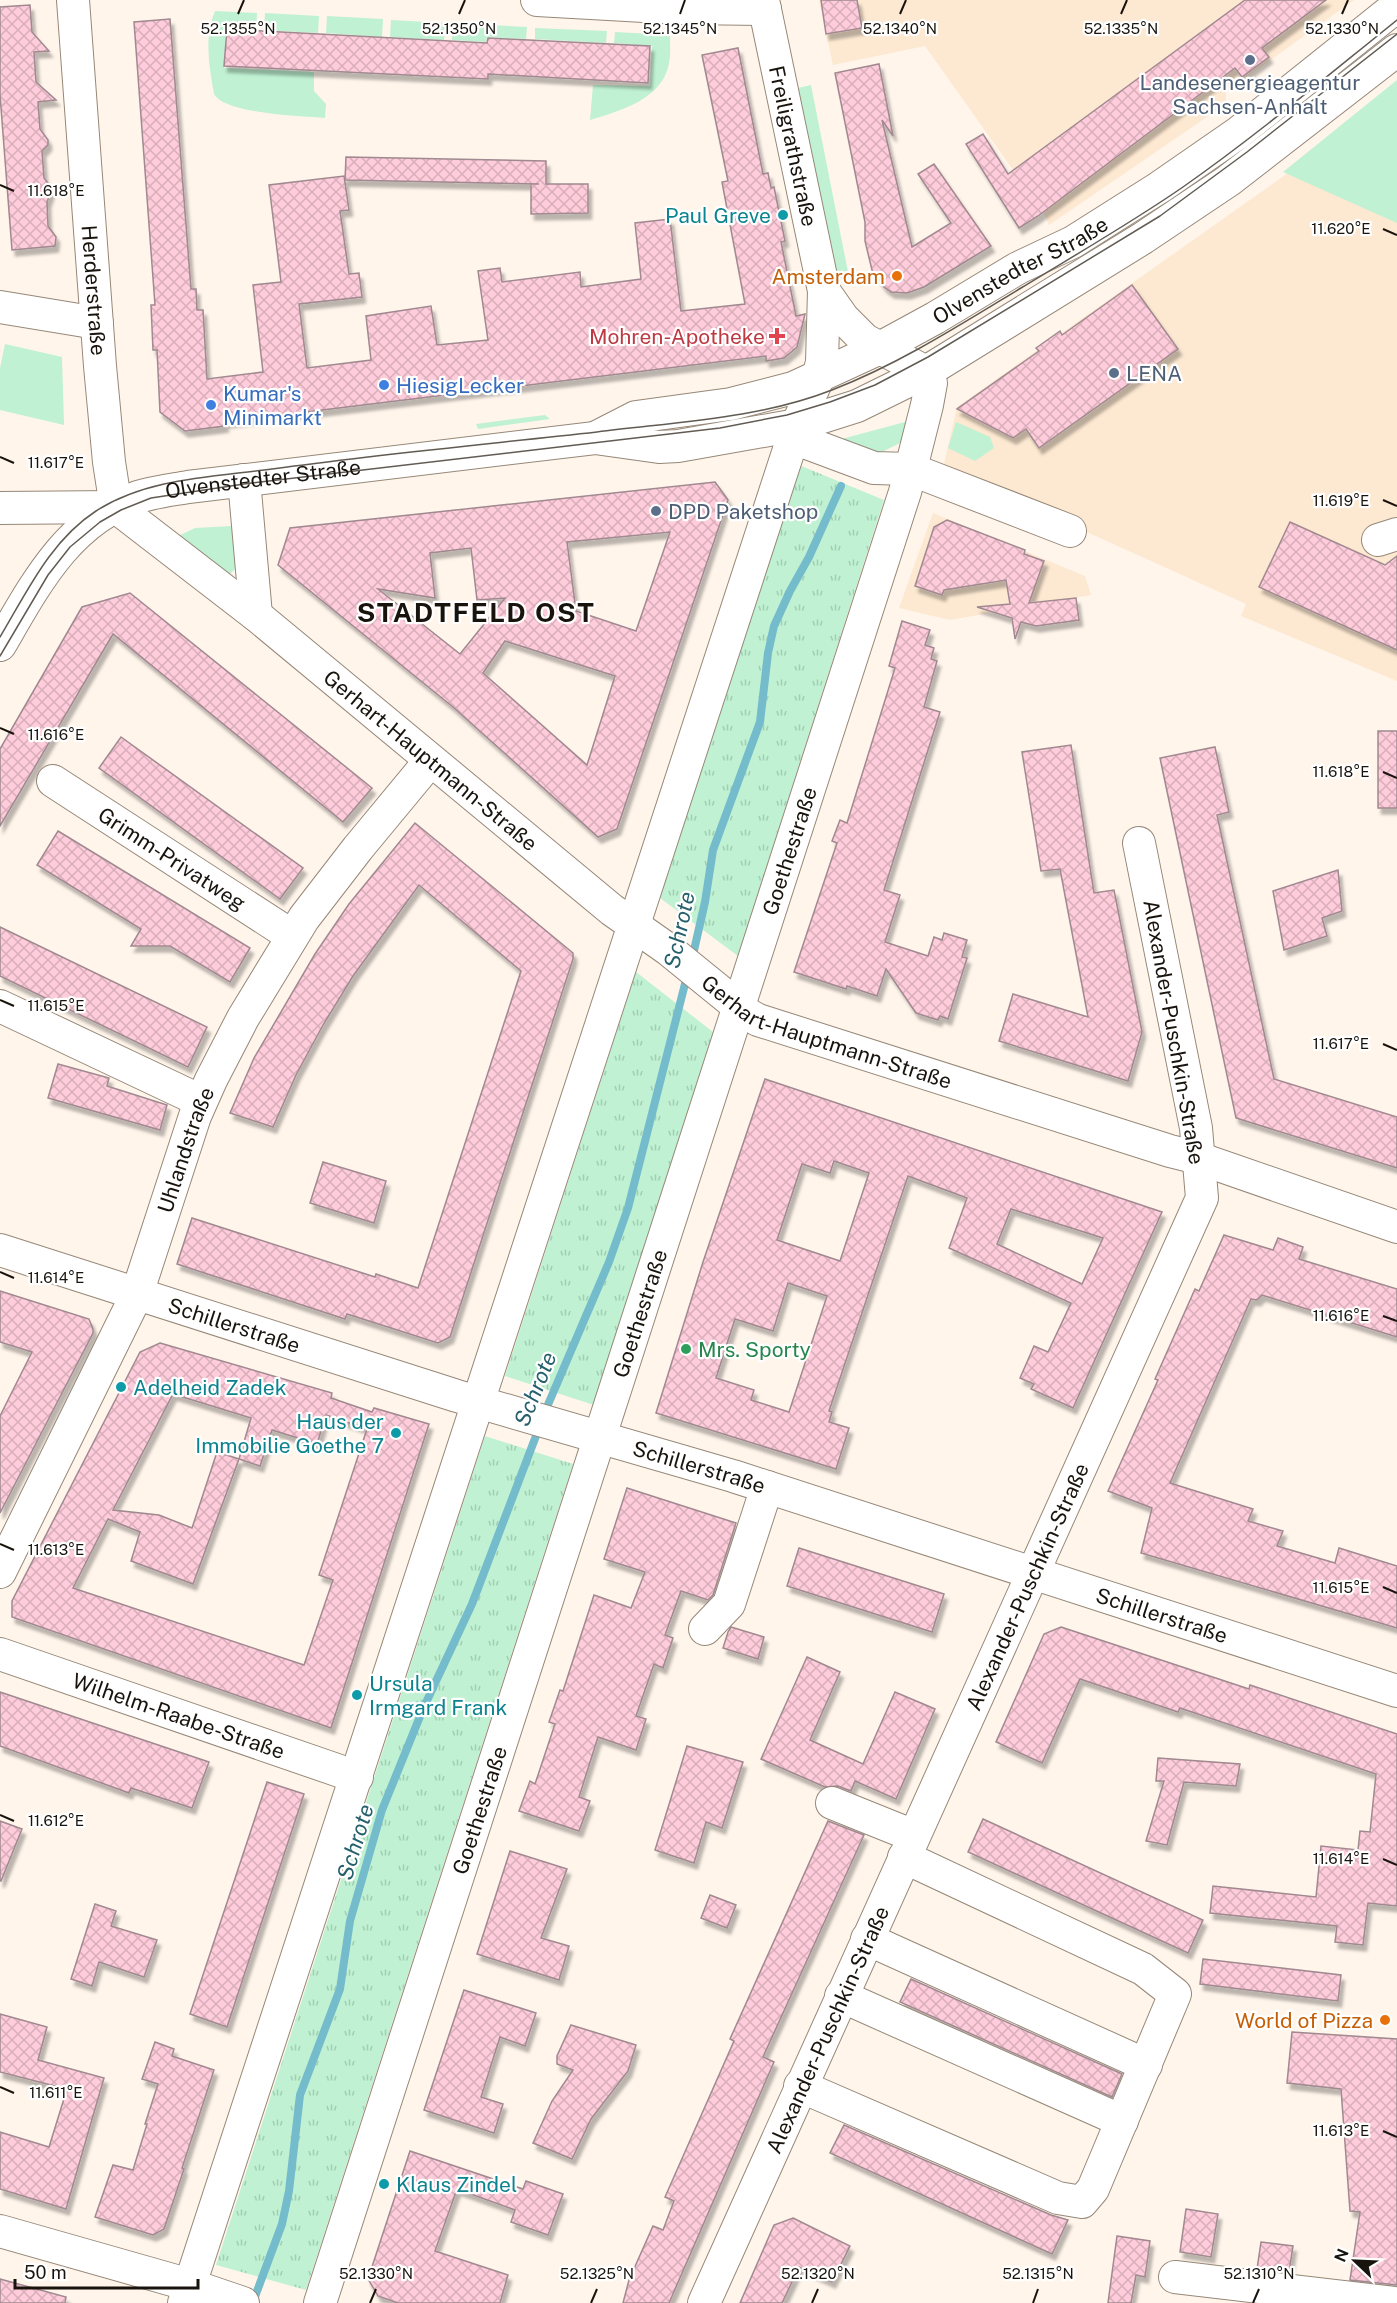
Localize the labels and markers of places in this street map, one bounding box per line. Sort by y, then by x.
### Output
marker: Landesenergieagentur Sachsen-Anhalt [1243,53,1257,67]
place label: Landesenergieagentur Sachsen-Anhalt [1140,70,1360,119]
place label: Paul Greve [665,203,771,228]
marker: Paul Greve [776,208,790,222]
place label: Amsterdam [772,264,885,289]
marker: Amsterdam [890,269,904,283]
place label: Mohren-Apotheke [589,324,765,349]
marker: Mohren-Apotheke [770,329,784,343]
place label: LENA [1126,361,1182,386]
marker: LENA [1107,366,1121,380]
place label: HiesigLecker [396,373,524,398]
marker: HiesigLecker [377,378,391,392]
place label: Kumar's Minimarkt [223,381,322,430]
marker: Kumar's Minimarkt [204,398,218,412]
place label: DPD Paketshop [668,499,818,524]
marker: DPD Paketshop [649,504,663,518]
place label: Mrs. Sporty [698,1337,811,1362]
marker: Mrs. Sporty [679,1342,693,1356]
place label: Adelheid Zadek [133,1375,287,1400]
marker: Adelheid Zadek [114,1380,128,1394]
place label: Haus der Immobilie Goethe 7 [195,1409,384,1458]
marker: Haus der Immobilie Goethe 7 [389,1426,403,1440]
place label: Ursula Irmgard Frank [369,1671,507,1720]
marker: Ursula Irmgard Frank [350,1688,364,1702]
place label: World of Pizza [1235,2008,1373,2033]
marker: World of Pizza [1378,2013,1392,2027]
place label: Klaus Zindel [396,2172,517,2197]
marker: Klaus Zindel [377,2177,391,2191]

